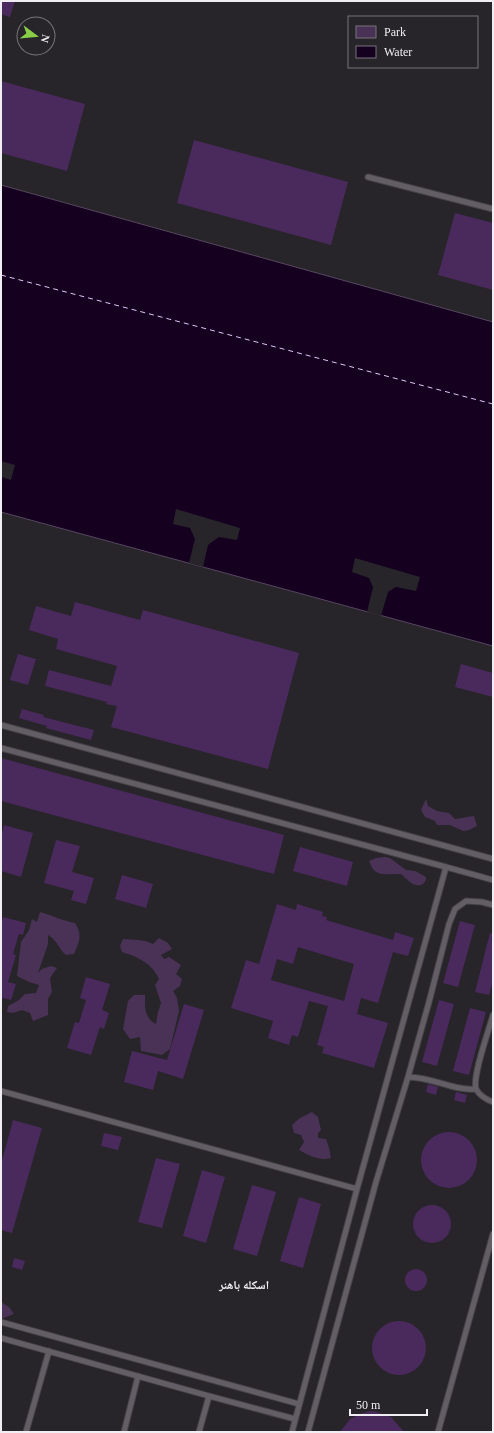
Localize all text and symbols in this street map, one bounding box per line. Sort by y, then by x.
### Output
north arrow [16,16,56,56]
legend [348,16,478,68]
text: Park [384,25,406,39]
text: N [39,33,52,44]
text: Water [384,45,412,59]
district label: اسکله باهنر [218,1278,269,1292]
scale bar [350,1391,427,1417]
text: 50 m [356,1398,381,1412]

